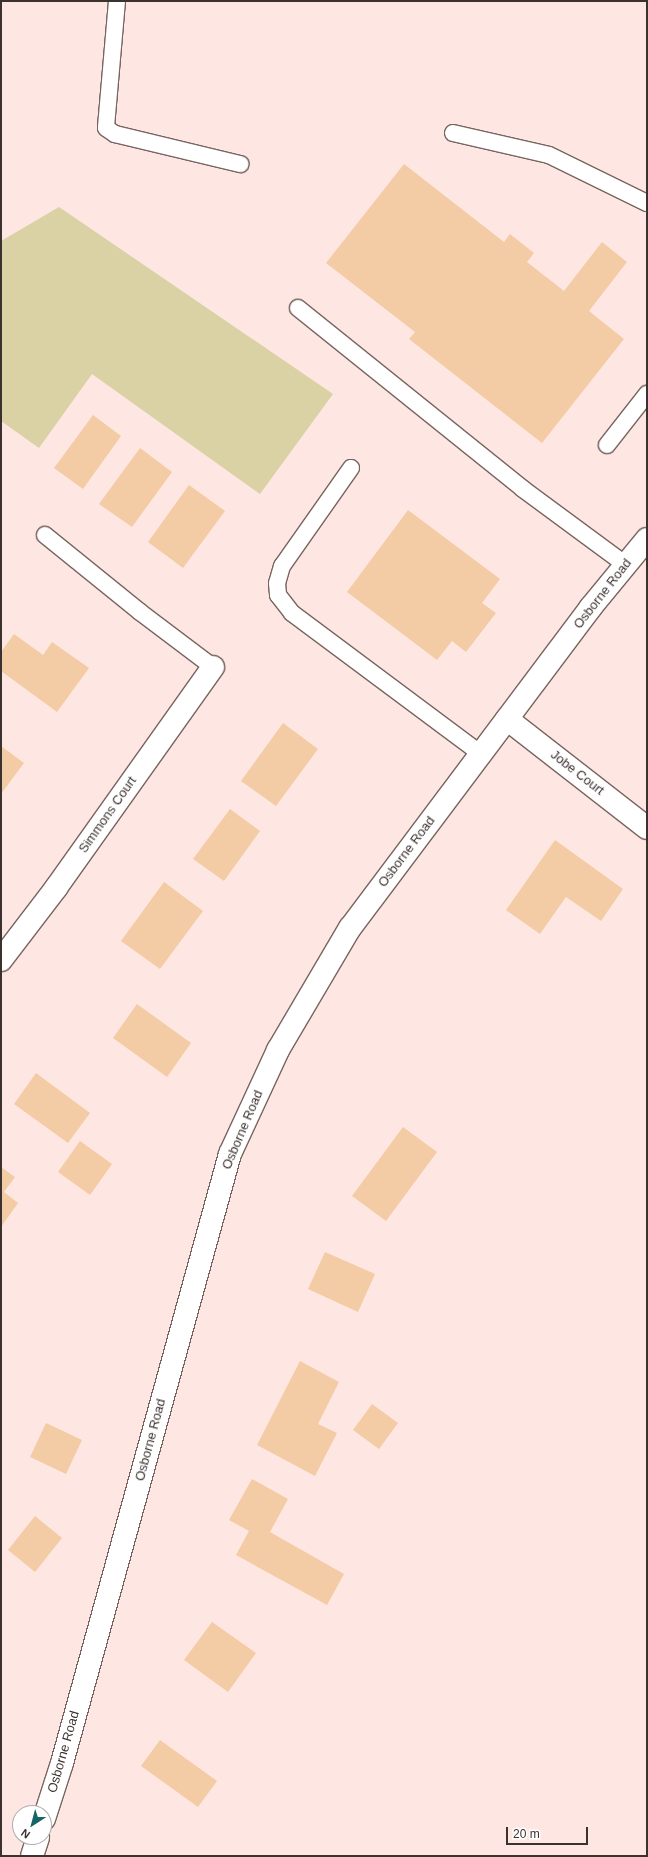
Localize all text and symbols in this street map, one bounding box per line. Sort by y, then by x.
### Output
street label: Osborne Road [571,556,635,632]
street label: Jobe Court [547,747,607,799]
street label: Simmons Court [76,774,140,856]
street label: Osborne Road [375,814,439,890]
street label: Osborne Road [219,1088,267,1172]
street label: Osborne Road [133,1397,169,1483]
street label: Osborne Road [45,1709,83,1795]
north arrow [12,1805,52,1845]
scale bar [508,1819,590,1845]
text: N [19,1827,32,1841]
text: 20 m [513,1827,540,1841]

